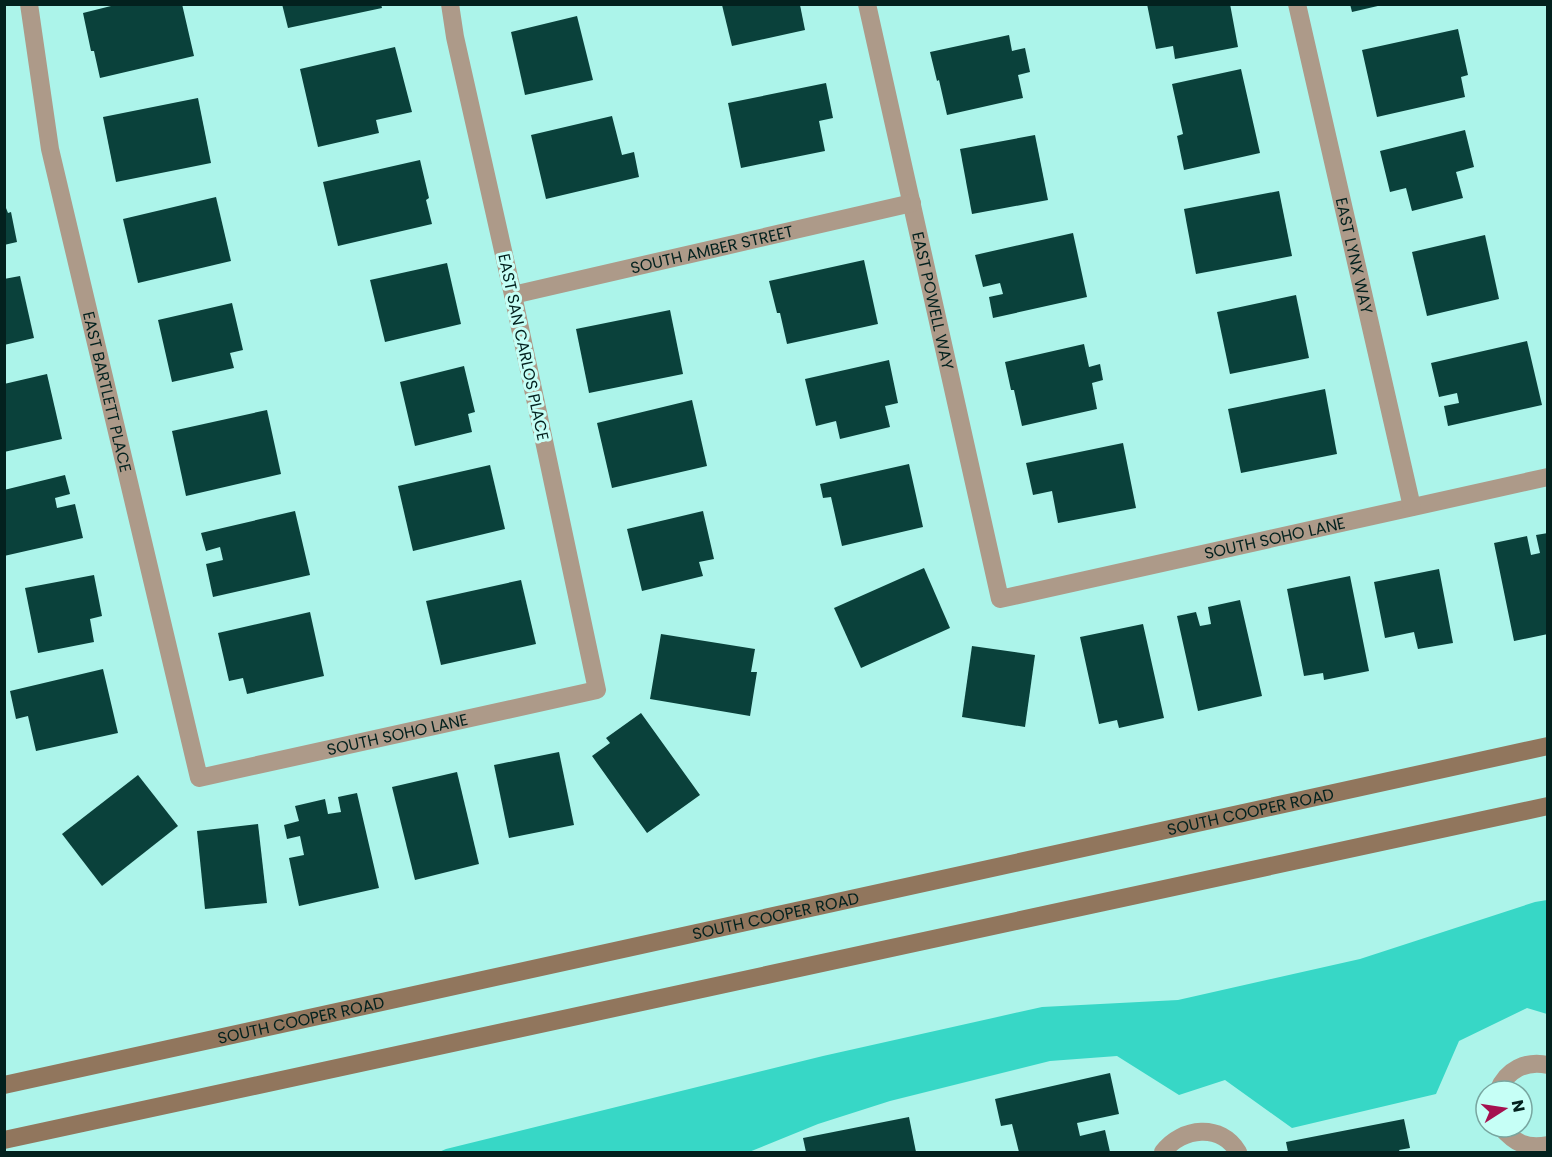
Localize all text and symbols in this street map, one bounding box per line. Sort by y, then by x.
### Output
street label: EAST LYNX WAY [1330,195,1379,317]
street label: SOUTH AMBER STREET [628,220,796,280]
street label: EAST POWELL WAY [906,229,960,373]
street label: EAST SAN CARLOS PLACE [492,252,555,443]
street label: EAST BARTLETT PLACE [77,309,137,475]
street label: SOUTH SOHO LANE [1202,511,1347,565]
street label: SOUTH SOHO LANE [325,708,470,761]
street label: SOUTH COOPER ROAD [1165,782,1336,841]
street label: SOUTH COOPER ROAD [690,887,861,946]
street label: SOUTH COOPER ROAD [215,991,387,1050]
north arrow [1474,1079,1534,1139]
text: N [1506,1098,1531,1114]

